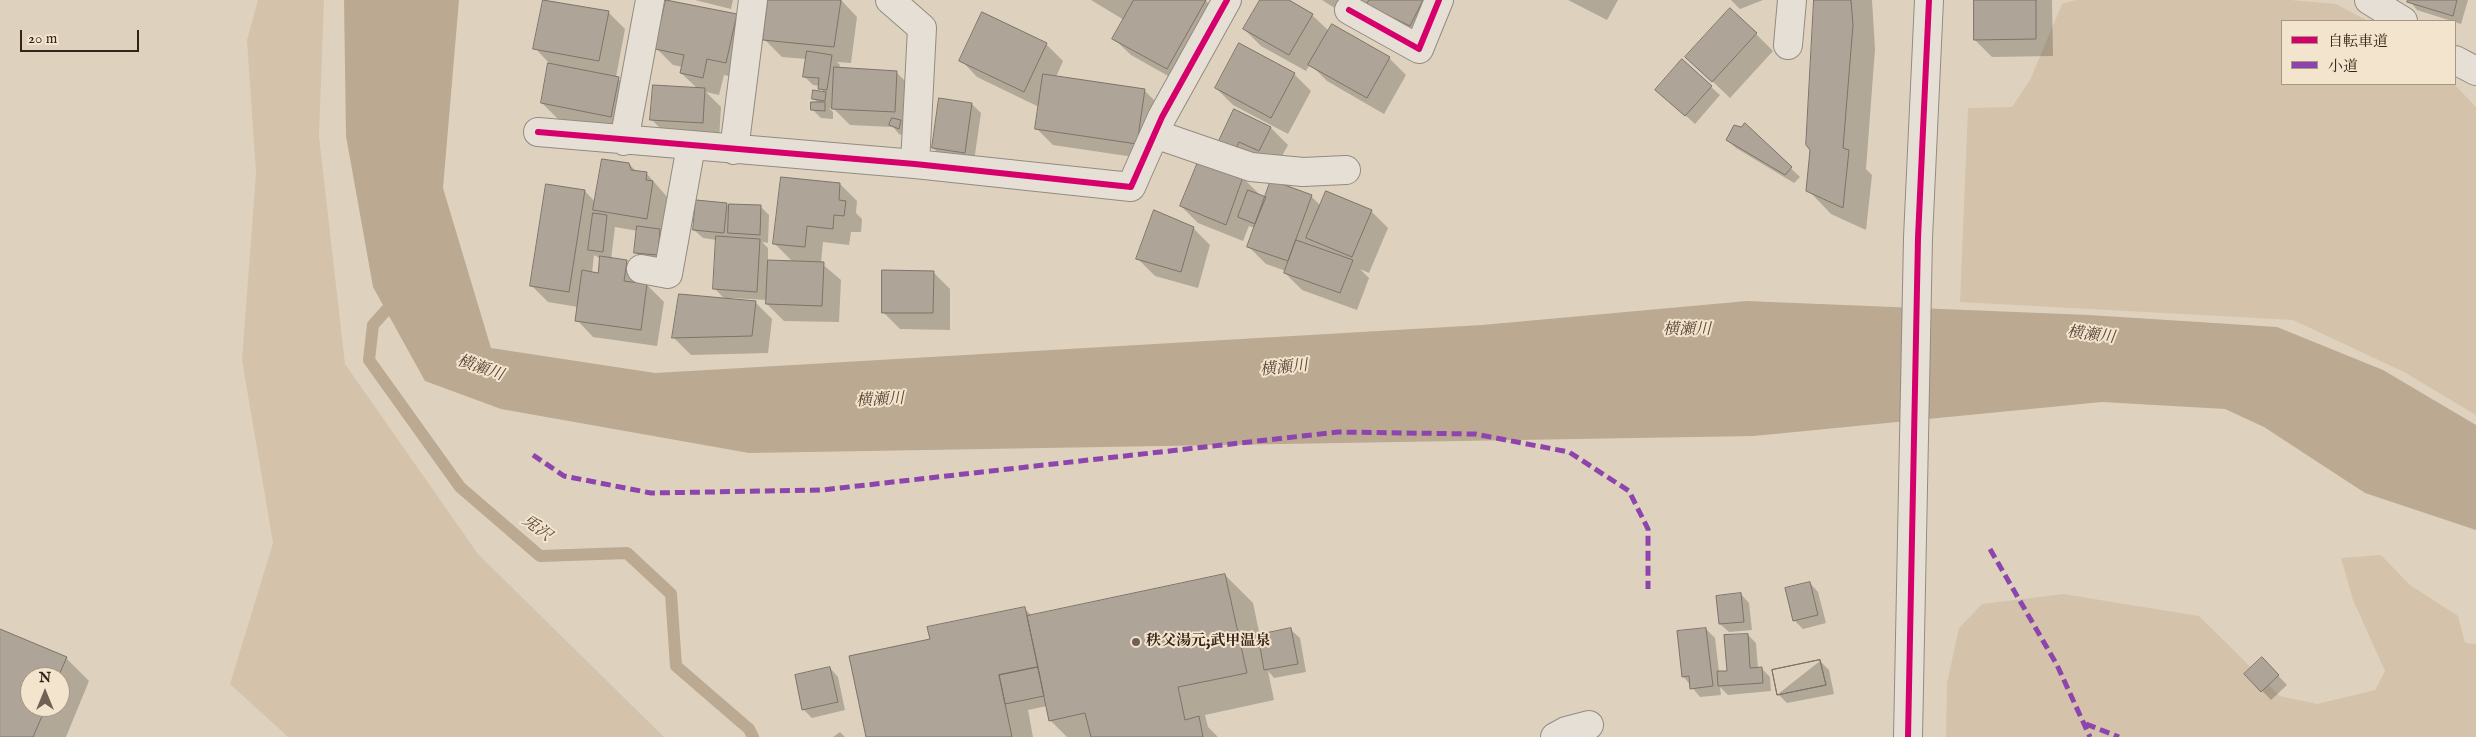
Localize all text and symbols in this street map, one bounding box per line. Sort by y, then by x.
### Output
scale bar [22,20,141,52]
legend [2281,20,2456,85]
text: 20 m [28,29,57,48]
text: 自転車道 [2328,32,2388,51]
text: 小道 [2328,57,2358,76]
water label: 横瀬川 [1663,321,1711,341]
water label: 横瀬川 [2066,324,2116,348]
water label: 横瀬川 [454,352,506,386]
water label: 横瀬川 [1259,357,1309,381]
water label: 横瀬川 [856,390,904,412]
water label: 兎沢 [517,512,555,546]
place label: 秩父湯元;武甲温泉 [1146,633,1270,651]
marker: 秩父湯元;武甲温泉 [1130,636,1142,648]
north arrow [20,667,70,717]
text: N [39,669,51,687]

